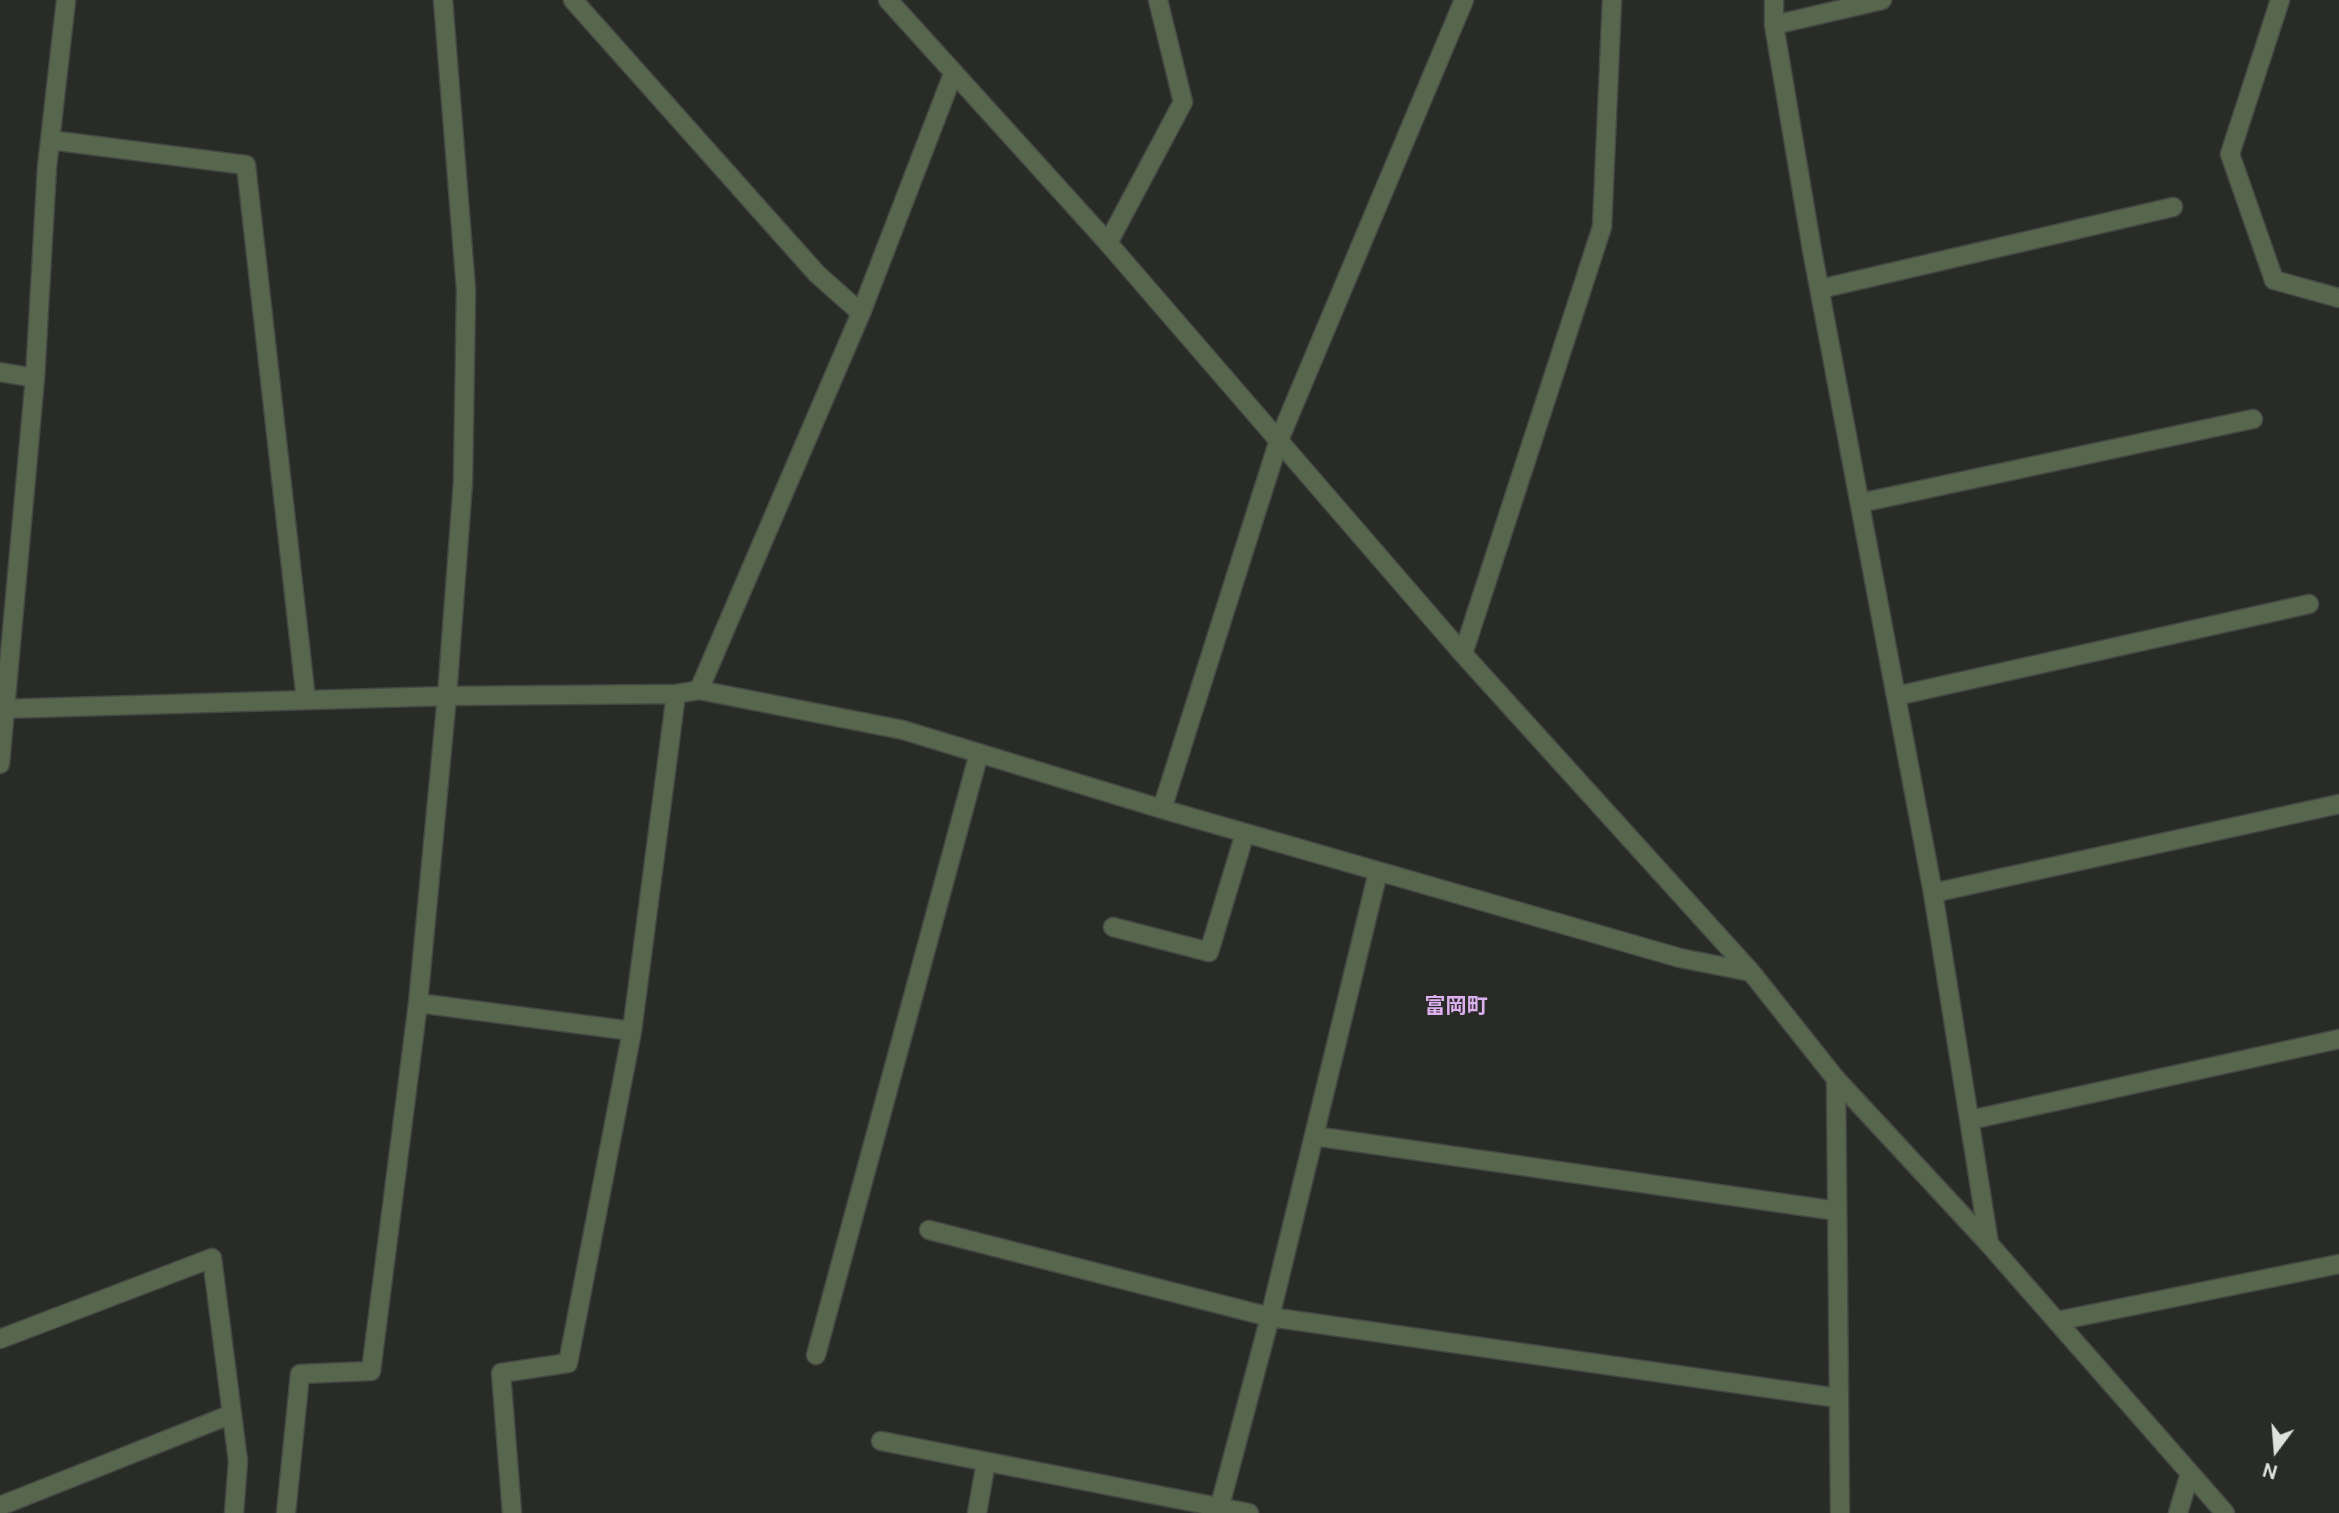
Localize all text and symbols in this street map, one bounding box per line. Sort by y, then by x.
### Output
district label: 富岡町 [1425,994,1487,1020]
north arrow [2241,1415,2311,1485]
text: N [2260,1457,2280,1485]

